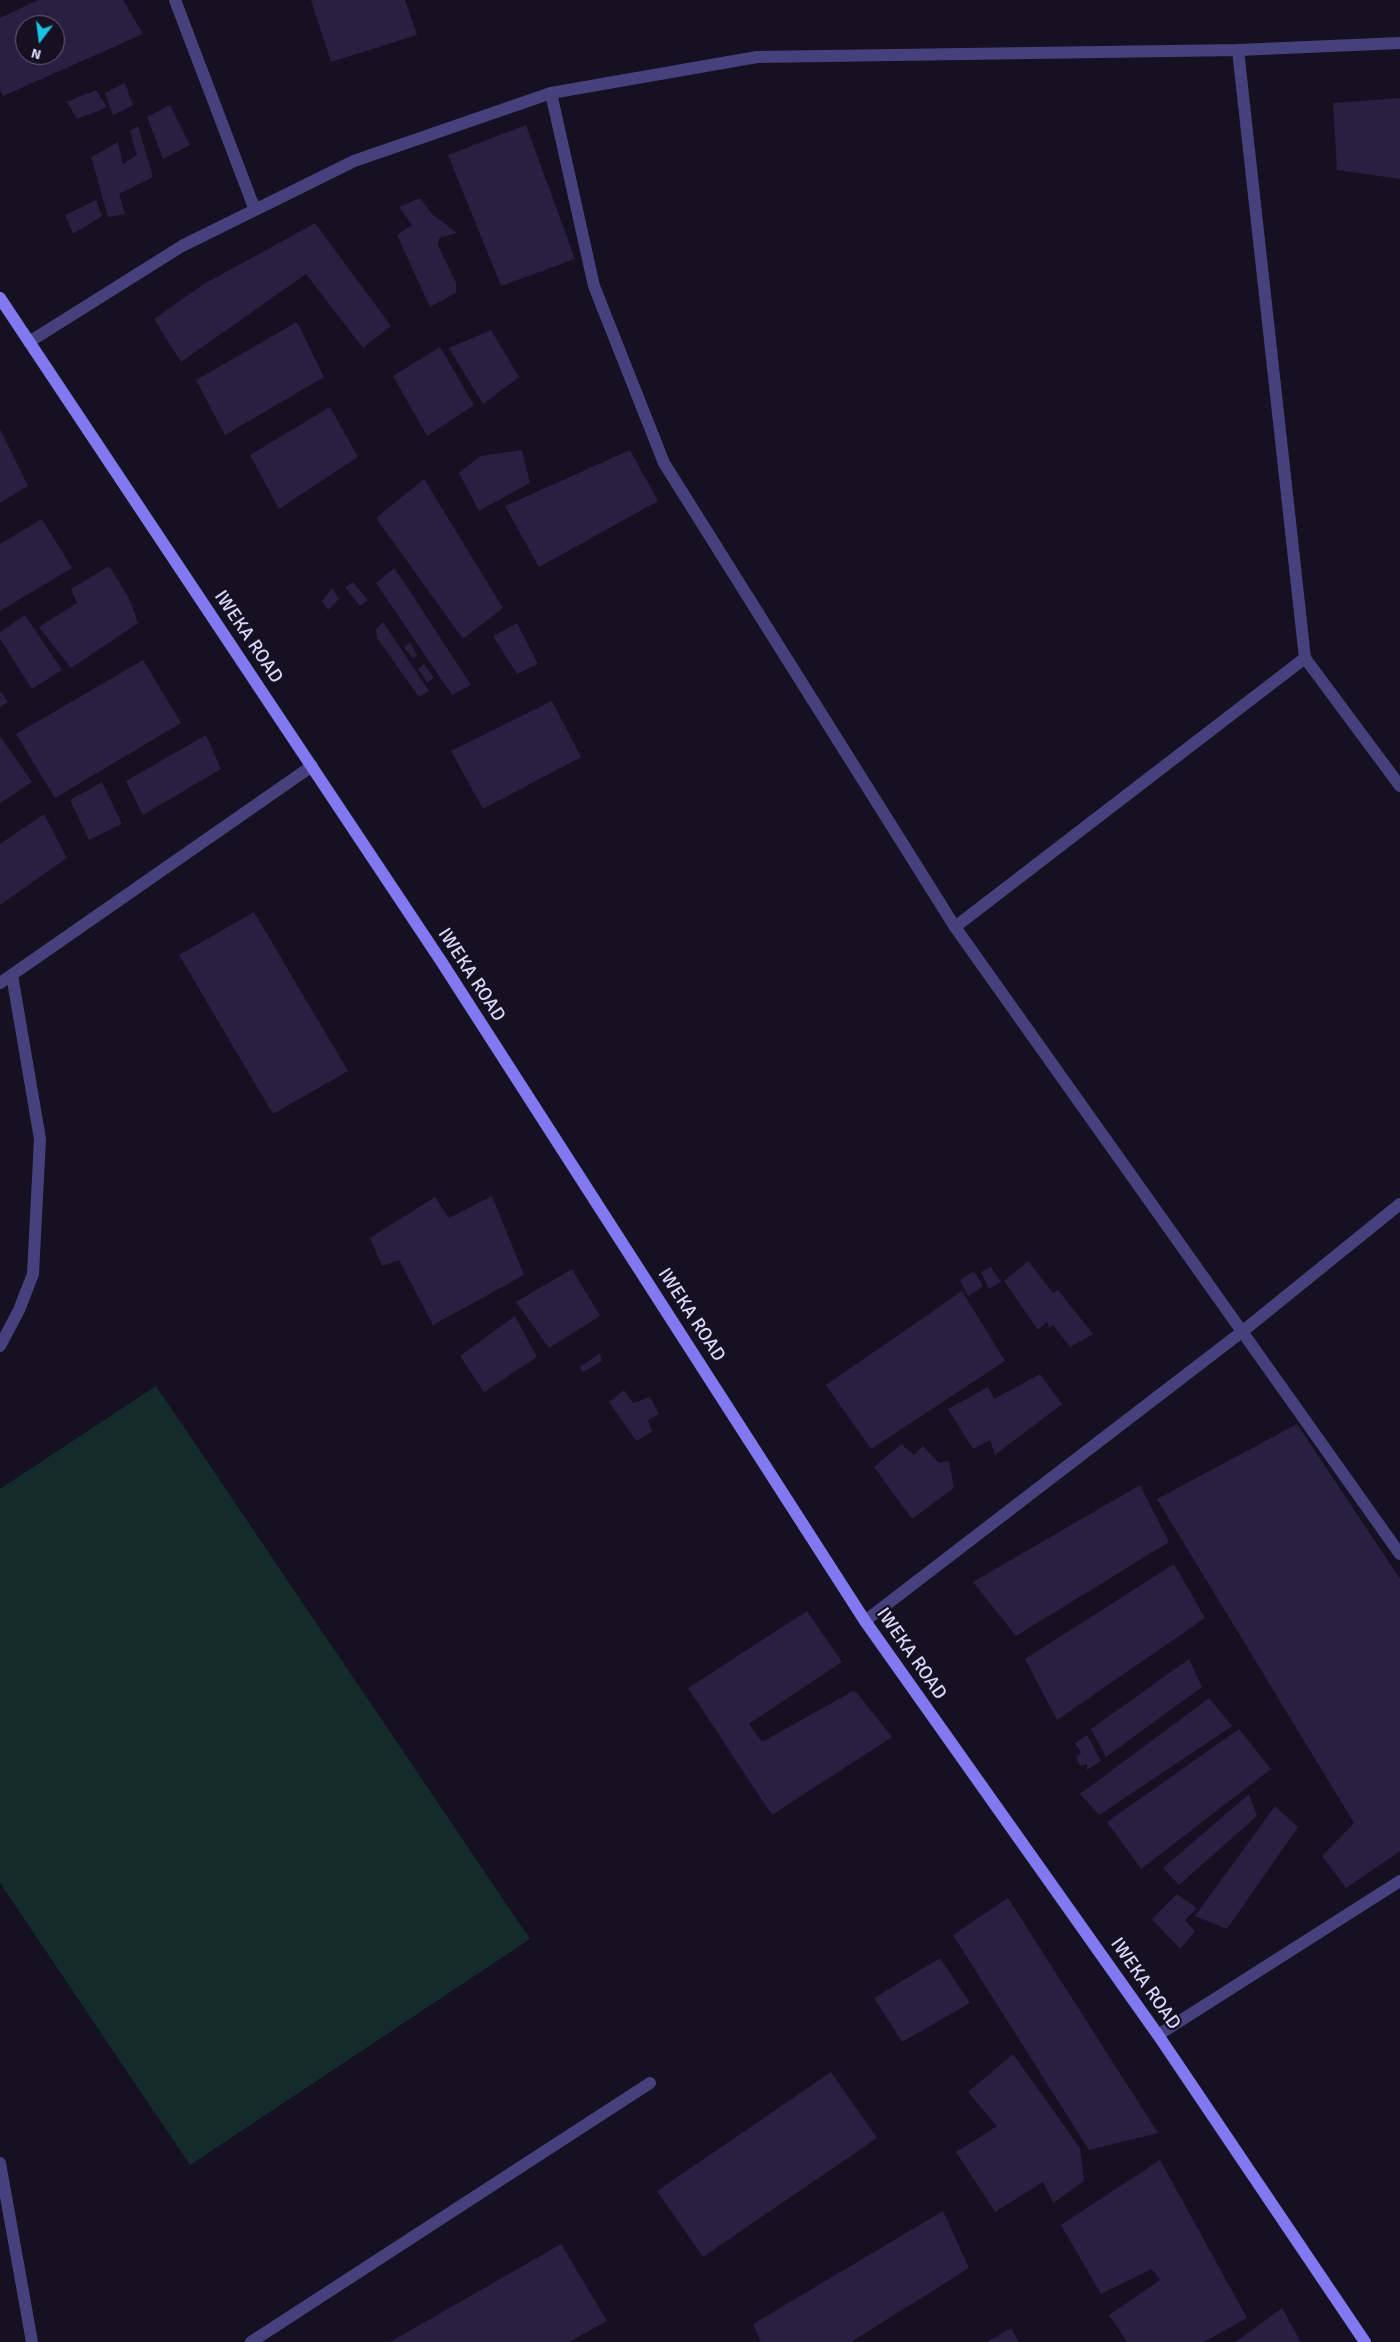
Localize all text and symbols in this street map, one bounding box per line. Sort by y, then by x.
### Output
north arrow [15,15,65,65]
text: N [29,45,43,63]
street label: IWEKA ROAD [209,586,287,688]
street label: IWEKA ROAD [432,924,510,1026]
street label: IWEKA ROAD [652,1264,730,1366]
street label: IWEKA ROAD [871,1604,951,1704]
street label: IWEKA ROAD [1105,1934,1185,2034]

